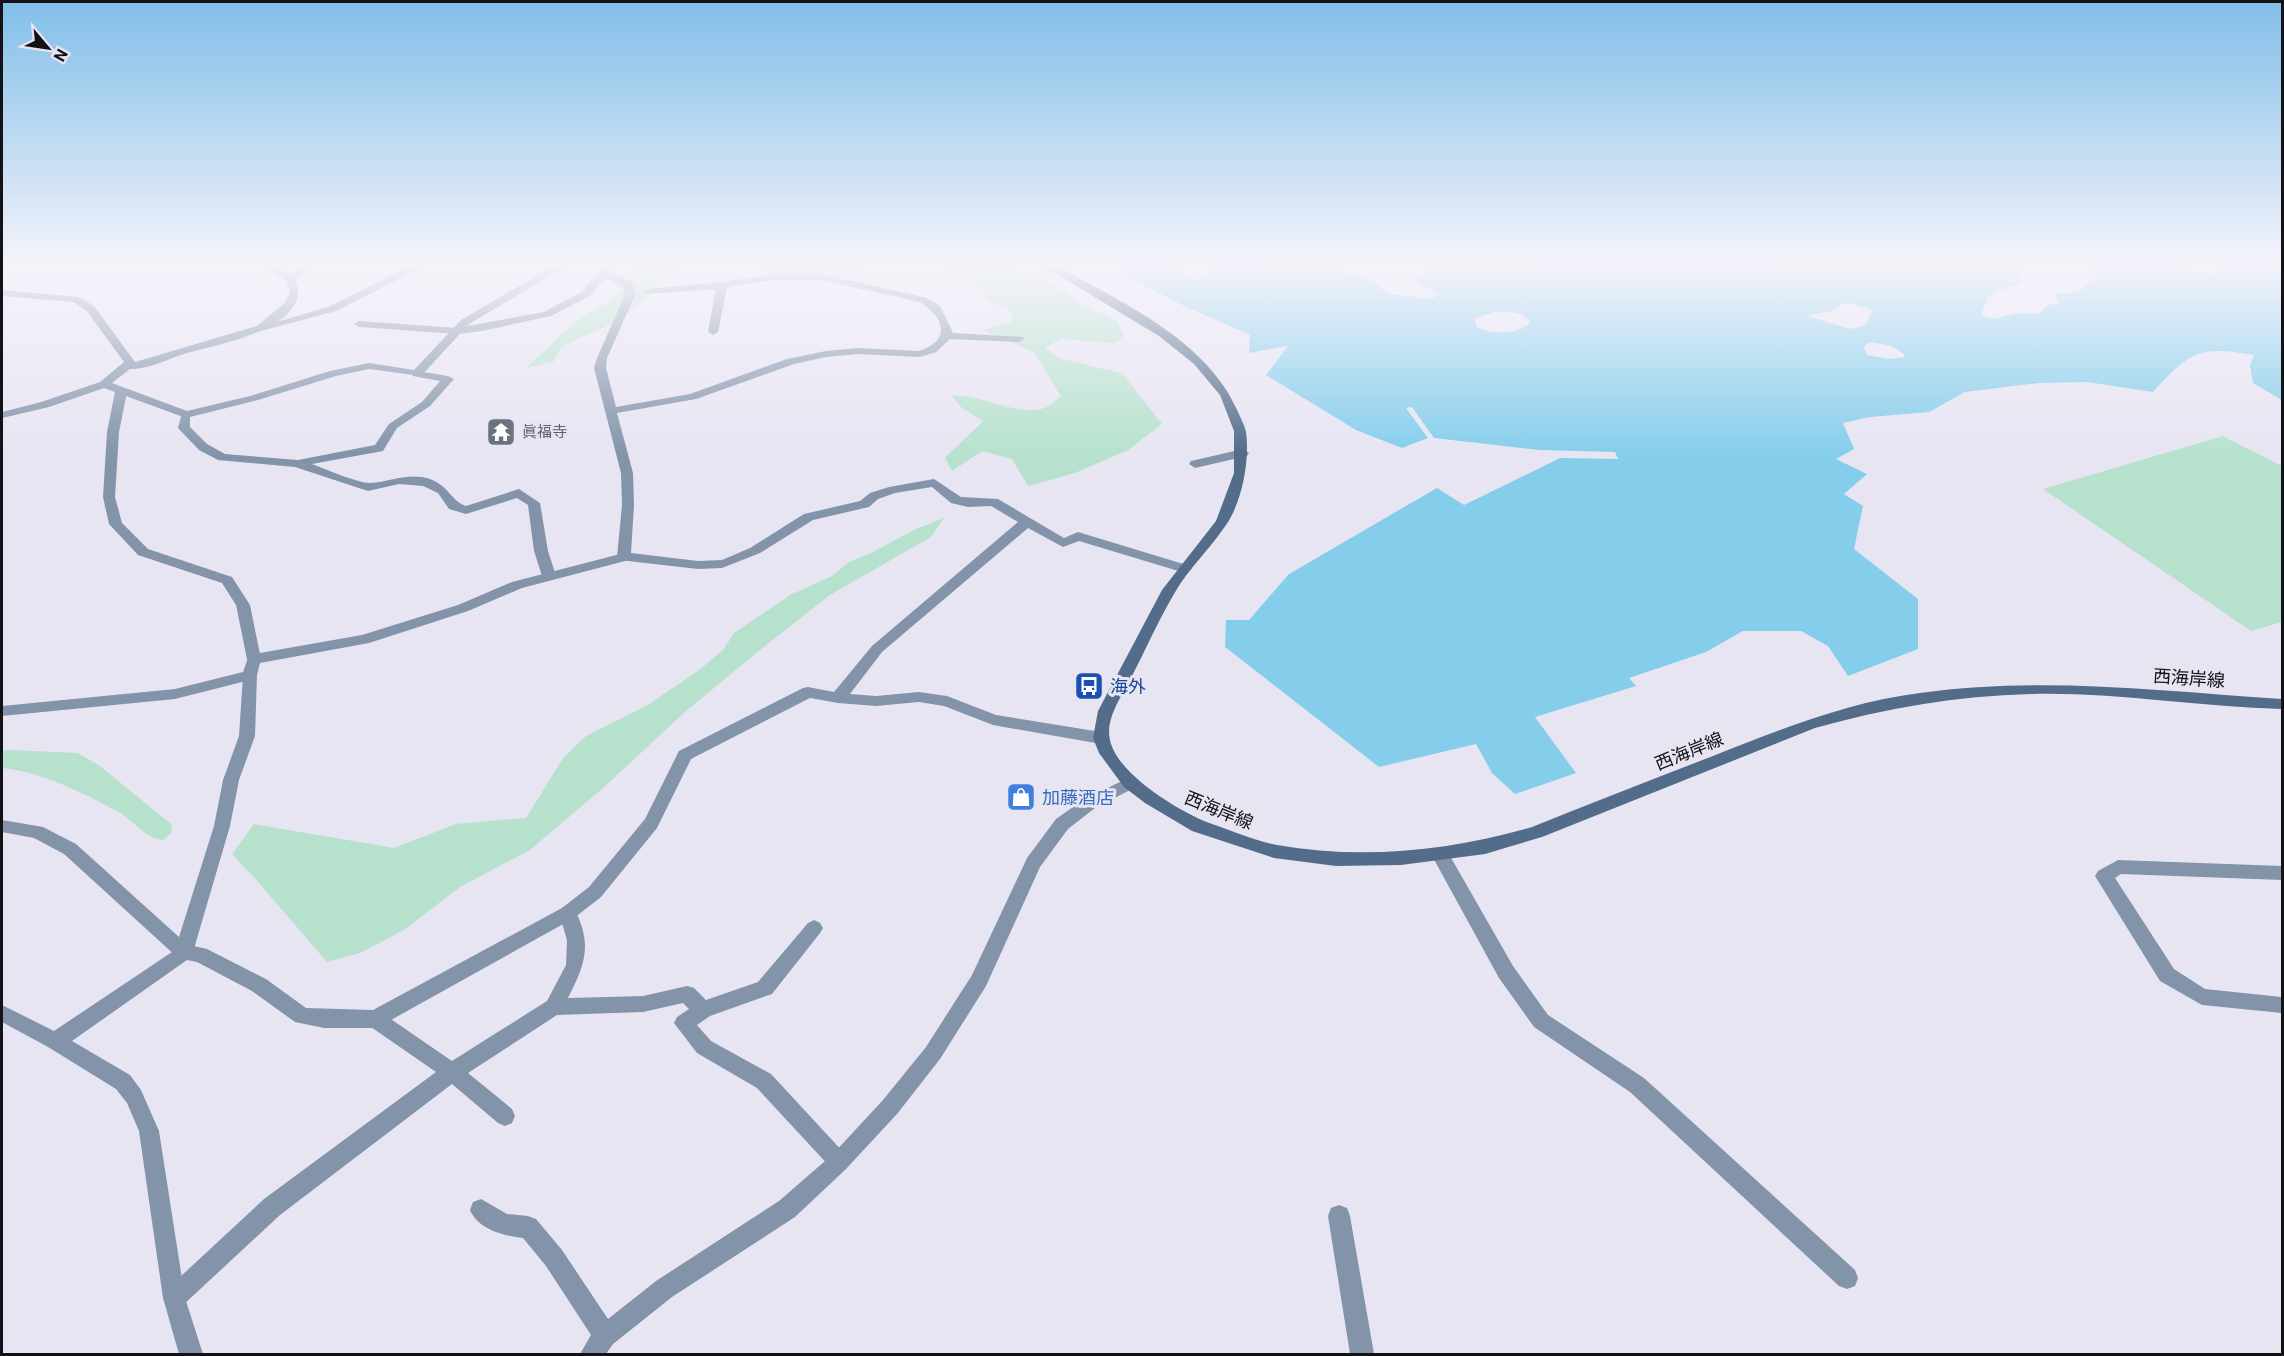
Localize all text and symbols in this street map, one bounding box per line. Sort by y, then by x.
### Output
north arrow [18,18,78,78]
text: N [50,45,72,65]
temple icon: 眞福寺 [485,416,517,448]
place label: 眞福寺 [522,423,567,441]
street label: 西海岸線 [2152,665,2226,691]
bus stop icon: 海外 [1073,670,1105,702]
place label: 海外 [1110,676,1146,697]
street label: 西海岸線 [1652,728,1726,774]
shop icon: 加藤酒店 [1005,781,1037,813]
place label: 加藤酒店 [1042,787,1114,808]
street label: 西海岸線 [1182,787,1256,833]

